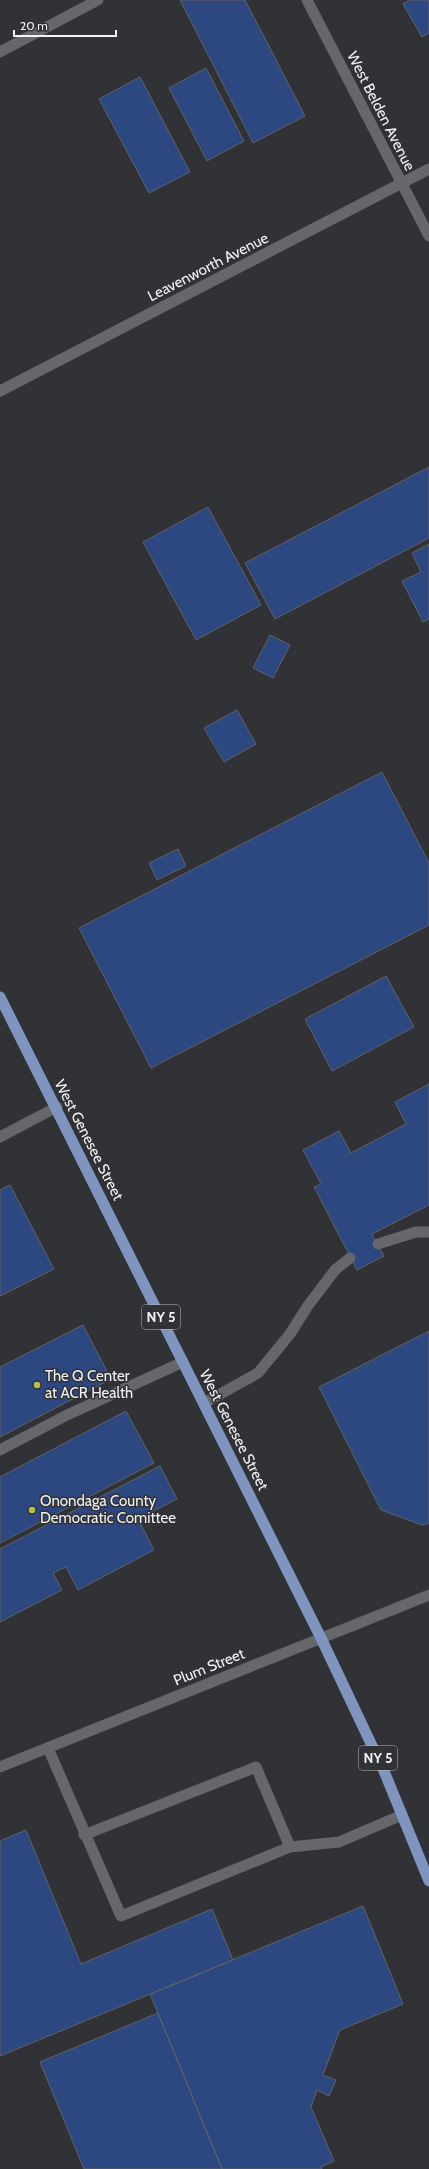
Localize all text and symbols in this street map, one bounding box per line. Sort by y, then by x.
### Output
scale bar [14,12,116,38]
text: 20 m [20,18,48,33]
street label: West Belden Avenue [343,48,419,174]
street label: Leavenworth Avenue [145,229,272,305]
street label: West Genesee Street [51,1077,127,1203]
road number: NY 5 [142,1305,180,1329]
place label: The Q Center at ACR Health [45,1367,133,1402]
street label: West Genesee Street [196,1367,272,1493]
marker: The Q Center at ACR Health [32,1380,42,1390]
place label: Onondaga County Democratic Comittee [40,1492,176,1527]
marker: Onondaga County Democratic Comittee [27,1505,37,1515]
street label: Plum Street [171,1645,247,1689]
road number: NY 5 [359,1746,397,1770]

